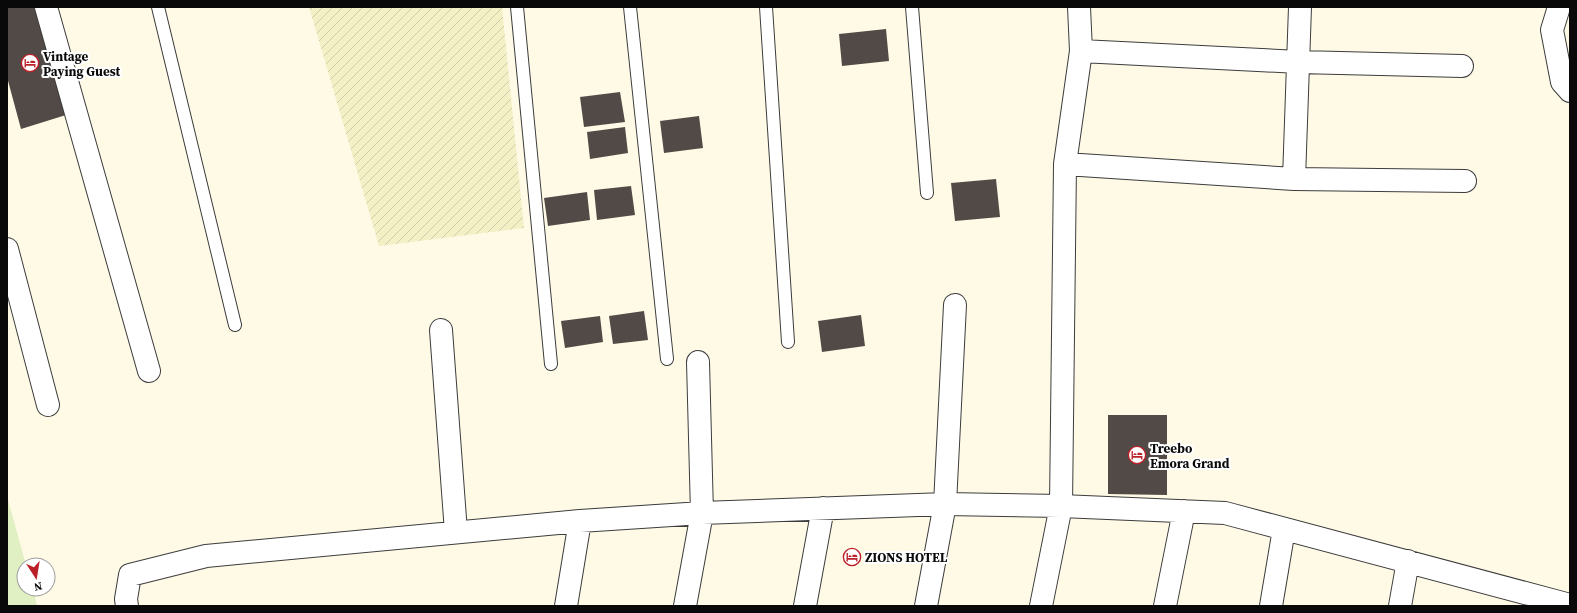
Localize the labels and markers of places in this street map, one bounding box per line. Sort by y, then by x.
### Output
place label: Vintage Paying Guest [43,48,121,80]
hotel icon: Vintage Paying Guest [20,53,40,73]
place label: Treebo Emora Grand [1150,440,1230,472]
hotel icon: Treebo Emora Grand [1127,445,1147,465]
hotel icon: ZIONS HOTEL [842,547,862,567]
place label: ZIONS HOTEL [865,549,948,566]

